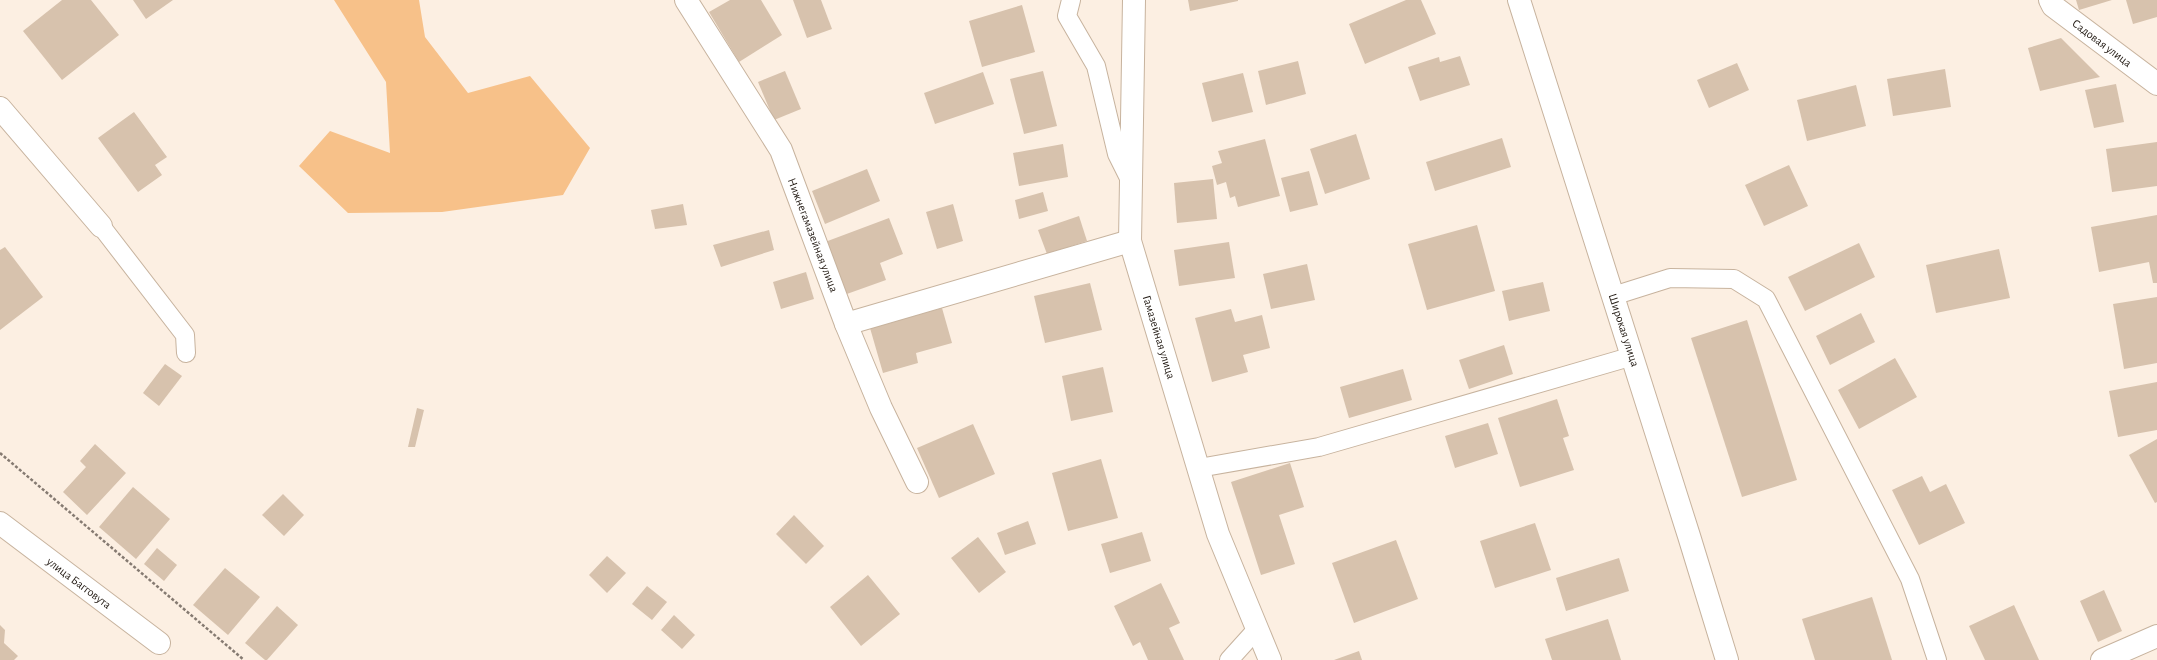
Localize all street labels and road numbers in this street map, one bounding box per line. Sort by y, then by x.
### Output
street label: Садовая улица [2069,17,2134,70]
street label: Нижнегамазейная улица [785,176,841,295]
street label: Широкая улица [1606,292,1642,369]
street label: Гамазейная улица [1140,294,1178,381]
street label: улица Багговута [43,554,114,612]

